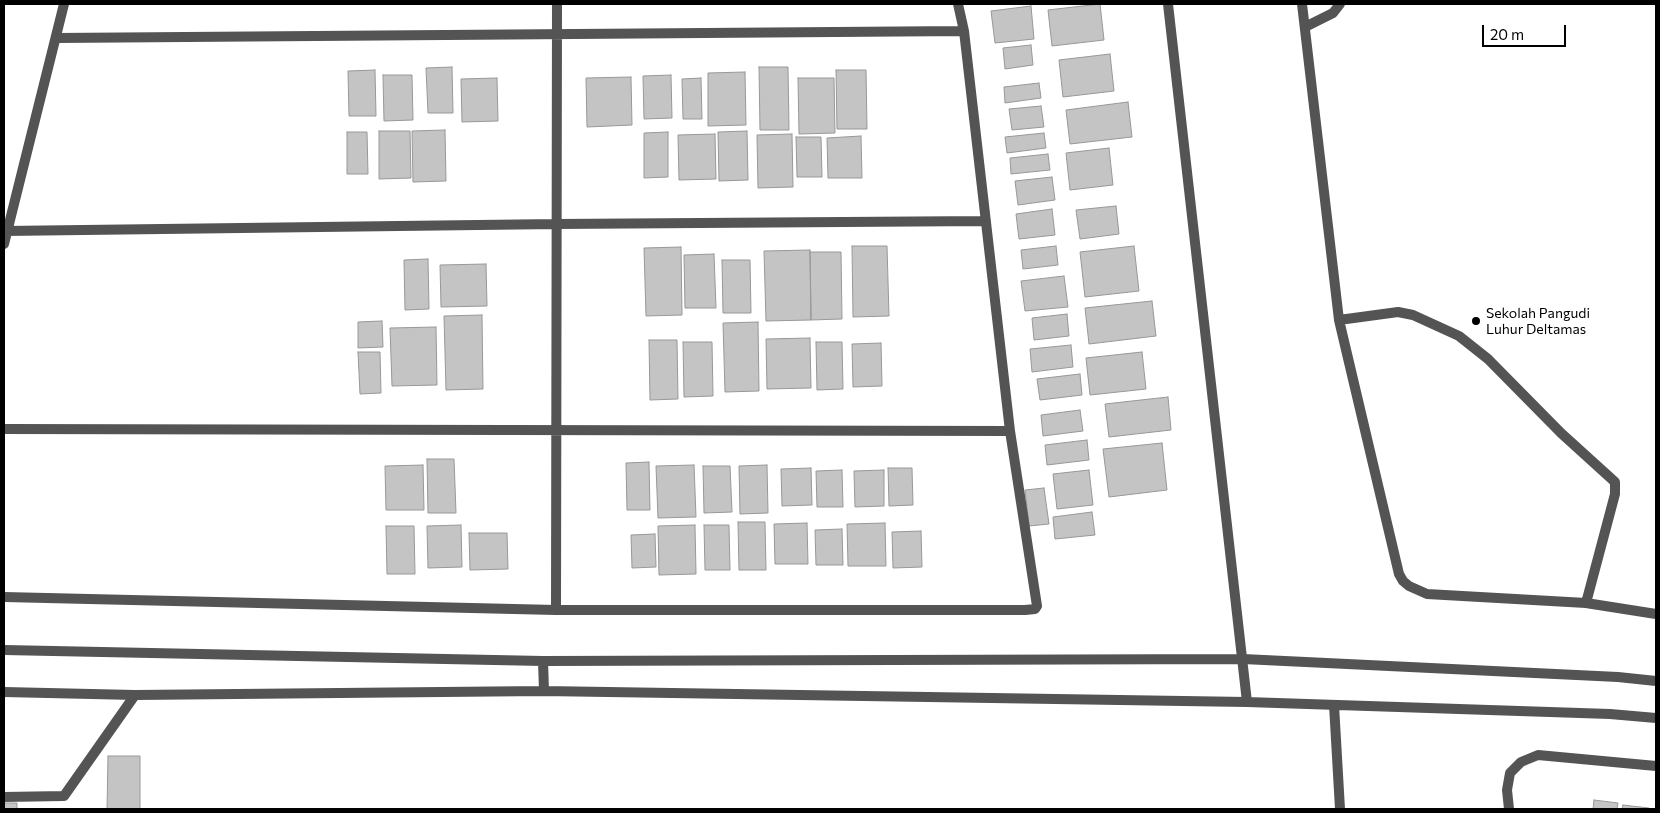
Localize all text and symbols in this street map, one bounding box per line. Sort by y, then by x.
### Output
scale bar [1485,15,1569,47]
text: 20 m [1490,25,1524,43]
place label: Sekolah Pangudi Luhur Deltamas [1486,305,1590,338]
marker: Sekolah Pangudi Luhur Deltamas [1470,315,1482,327]

